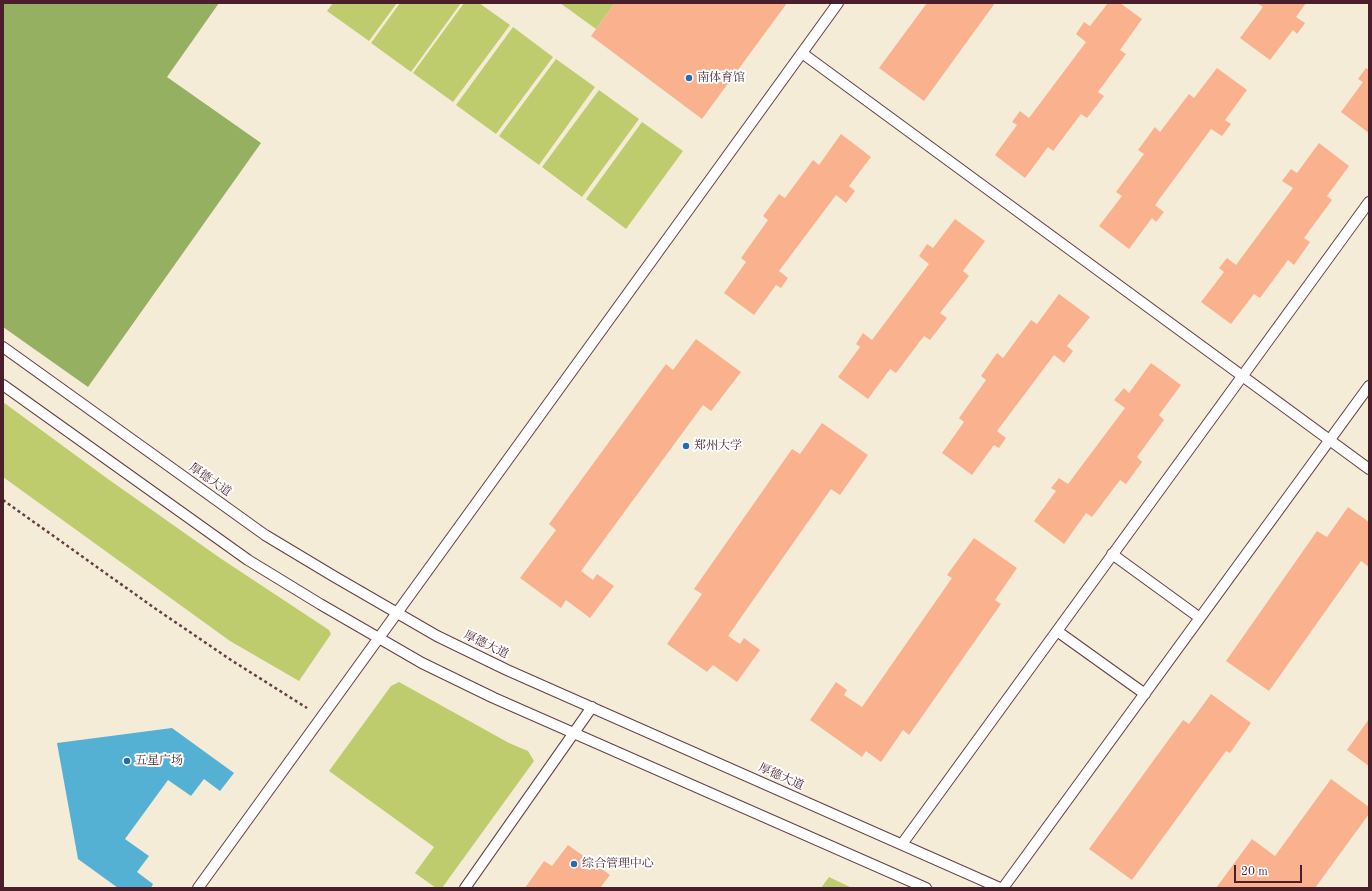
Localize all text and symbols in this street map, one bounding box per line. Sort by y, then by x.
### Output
place label: 南体育馆 [697,71,745,85]
marker: 南体育馆 [684,73,694,83]
place label: 郑州大学 [694,439,742,453]
marker: 郑州大学 [681,441,691,451]
street label: 厚德大道 [186,460,234,500]
street label: 厚德大道 [461,628,511,662]
place label: 五星广场 [135,754,183,768]
marker: 五星广场 [122,756,132,766]
street label: 厚德大道 [756,761,806,793]
place label: 综合管理中心 [582,857,654,871]
scale bar [1236,857,1304,883]
marker: 综合管理中心 [569,859,579,869]
text: 20 m [1241,866,1268,878]

